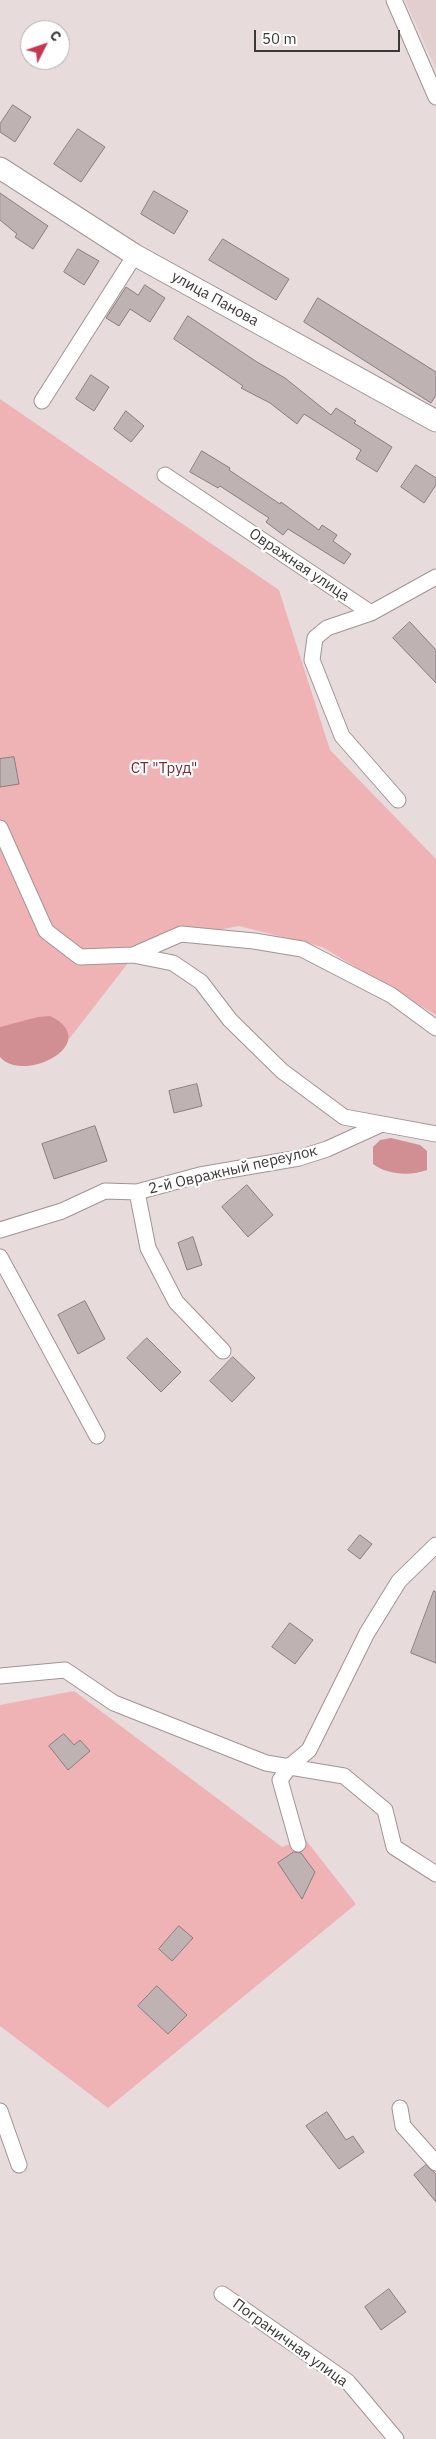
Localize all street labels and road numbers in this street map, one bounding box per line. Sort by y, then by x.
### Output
street label: улица Панова [168,268,262,330]
street label: Овражная улица [245,525,353,605]
street label: 2-й Овражный переулок [147,1142,319,1198]
street label: Пограничная улица [229,2295,351,2391]

